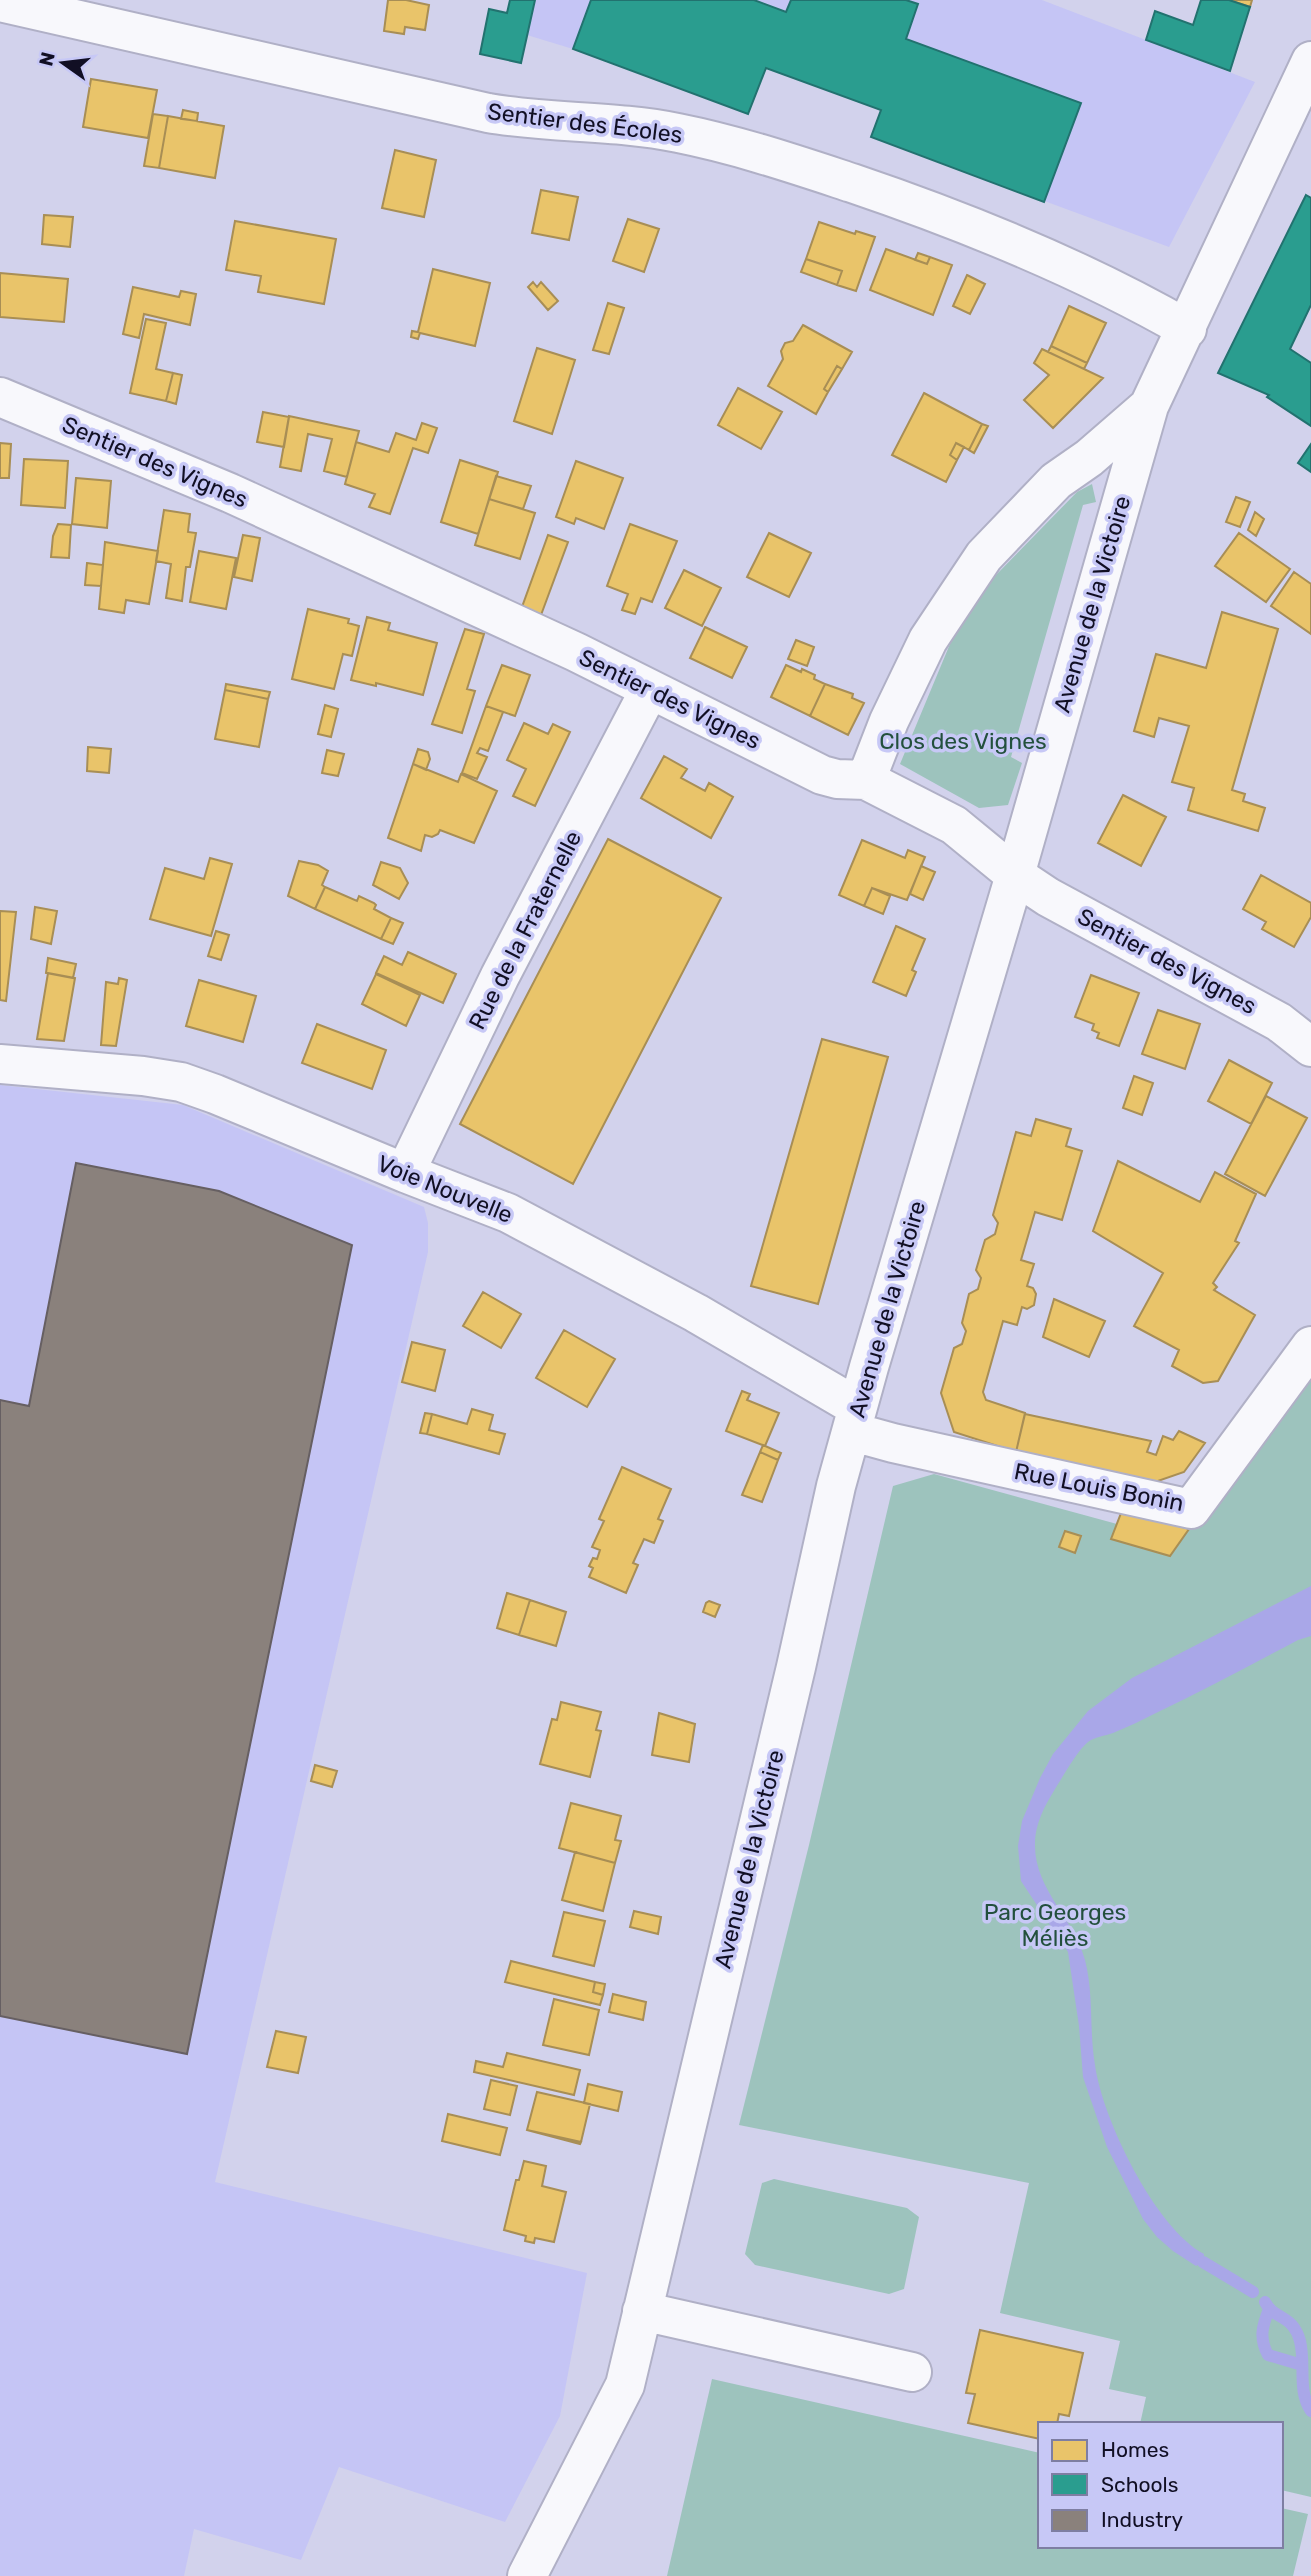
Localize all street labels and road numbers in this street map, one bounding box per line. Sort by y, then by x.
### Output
street label: Sentier des Écoles [486,97,684,149]
street label: Sentier des Vignes [58,410,252,514]
street label: Avenue de la Victoire [1048,492,1136,716]
street label: Sentier des Vignes [575,643,765,755]
street label: Rue de la Fraternelle [463,826,587,1034]
street label: Sentier des Vignes [1073,902,1261,1020]
street label: Voie Nouvelle [373,1149,517,1229]
street label: Avenue de la Victoire [843,1197,931,1421]
street label: Rue Louis Bonin [1012,1457,1186,1517]
street label: Avenue de la Victoire [708,1747,790,1971]

